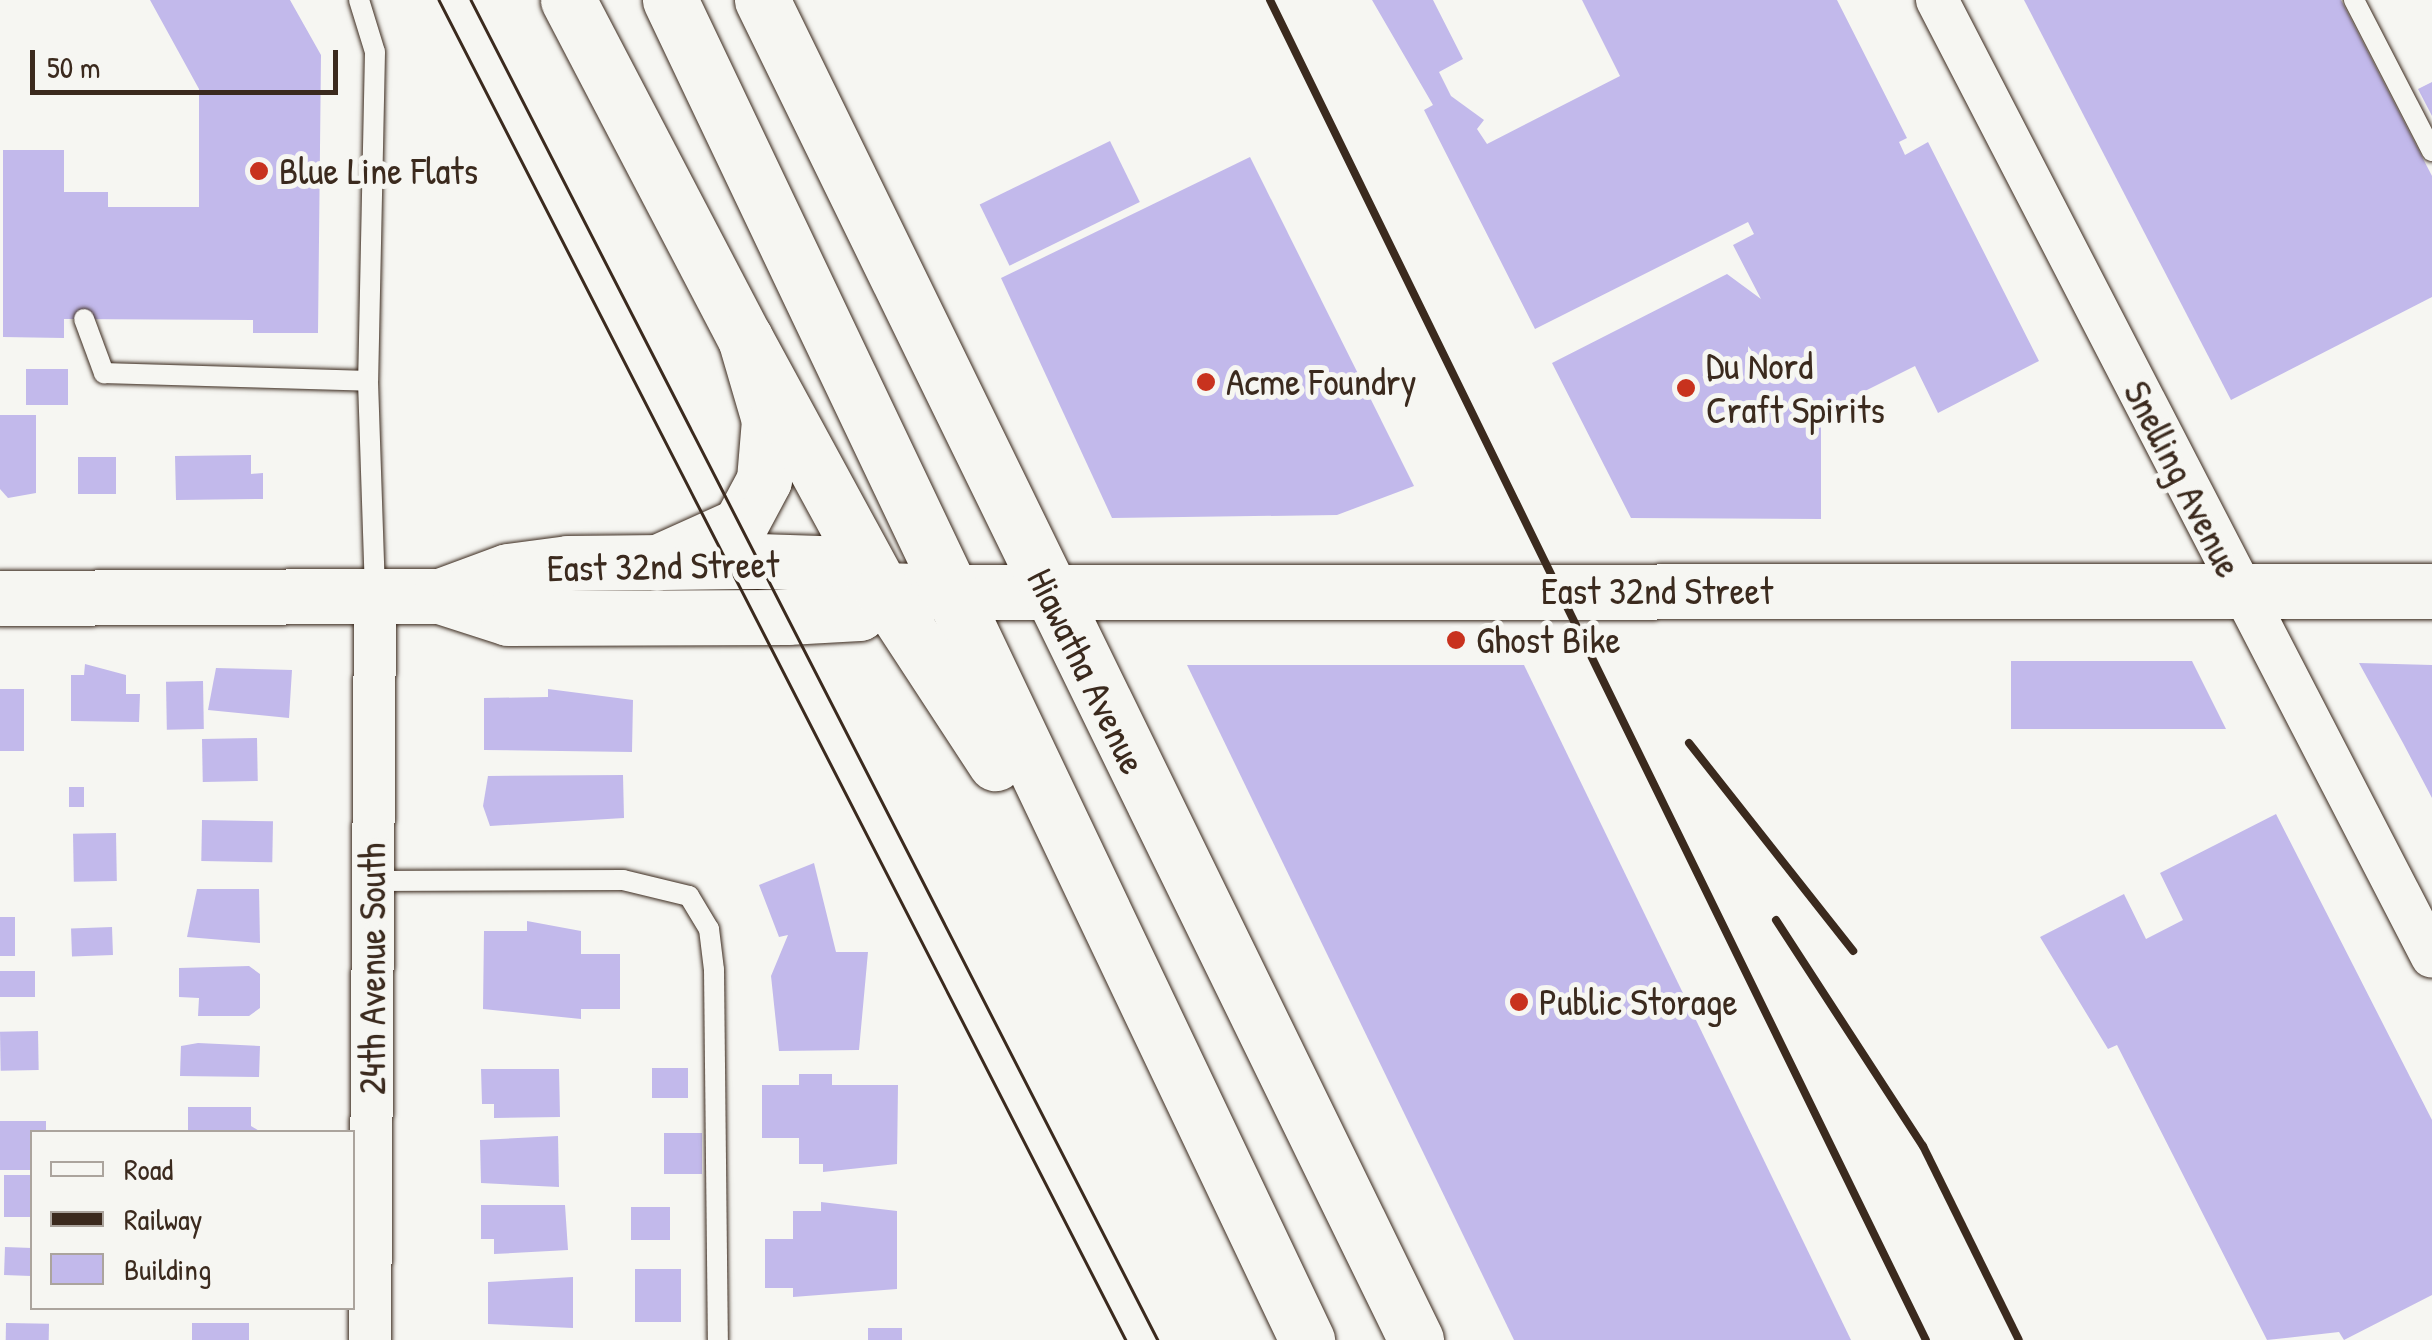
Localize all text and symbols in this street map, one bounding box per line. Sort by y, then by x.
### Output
scale bar [35,30,342,92]
text: 50 m [47,47,100,87]
place label: Blue Line Flats [279,148,478,194]
marker: Blue Line Flats [248,160,270,182]
place label: Du Nord Craft Spirits [1706,343,1885,432]
place label: Acme Foundry [1226,359,1416,405]
marker: Acme Foundry [1195,371,1217,393]
street label: Snelling Avenue [2114,373,2252,585]
marker: Du Nord Craft Spirits [1675,377,1697,399]
street label: East 32nd Street [547,541,779,591]
street label: Hiawatha Avenue [1018,561,1156,781]
street label: East 32nd Street [1541,568,1773,614]
place label: Ghost Bike [1476,617,1621,663]
marker: Ghost Bike [1445,629,1467,651]
street label: 24th Avenue South [349,843,395,1095]
place label: Public Storage [1539,979,1738,1025]
marker: Public Storage [1508,991,1530,1013]
legend [30,1130,355,1310]
text: Road [124,1149,173,1189]
text: Railway [124,1199,202,1239]
text: Building [124,1249,211,1289]

